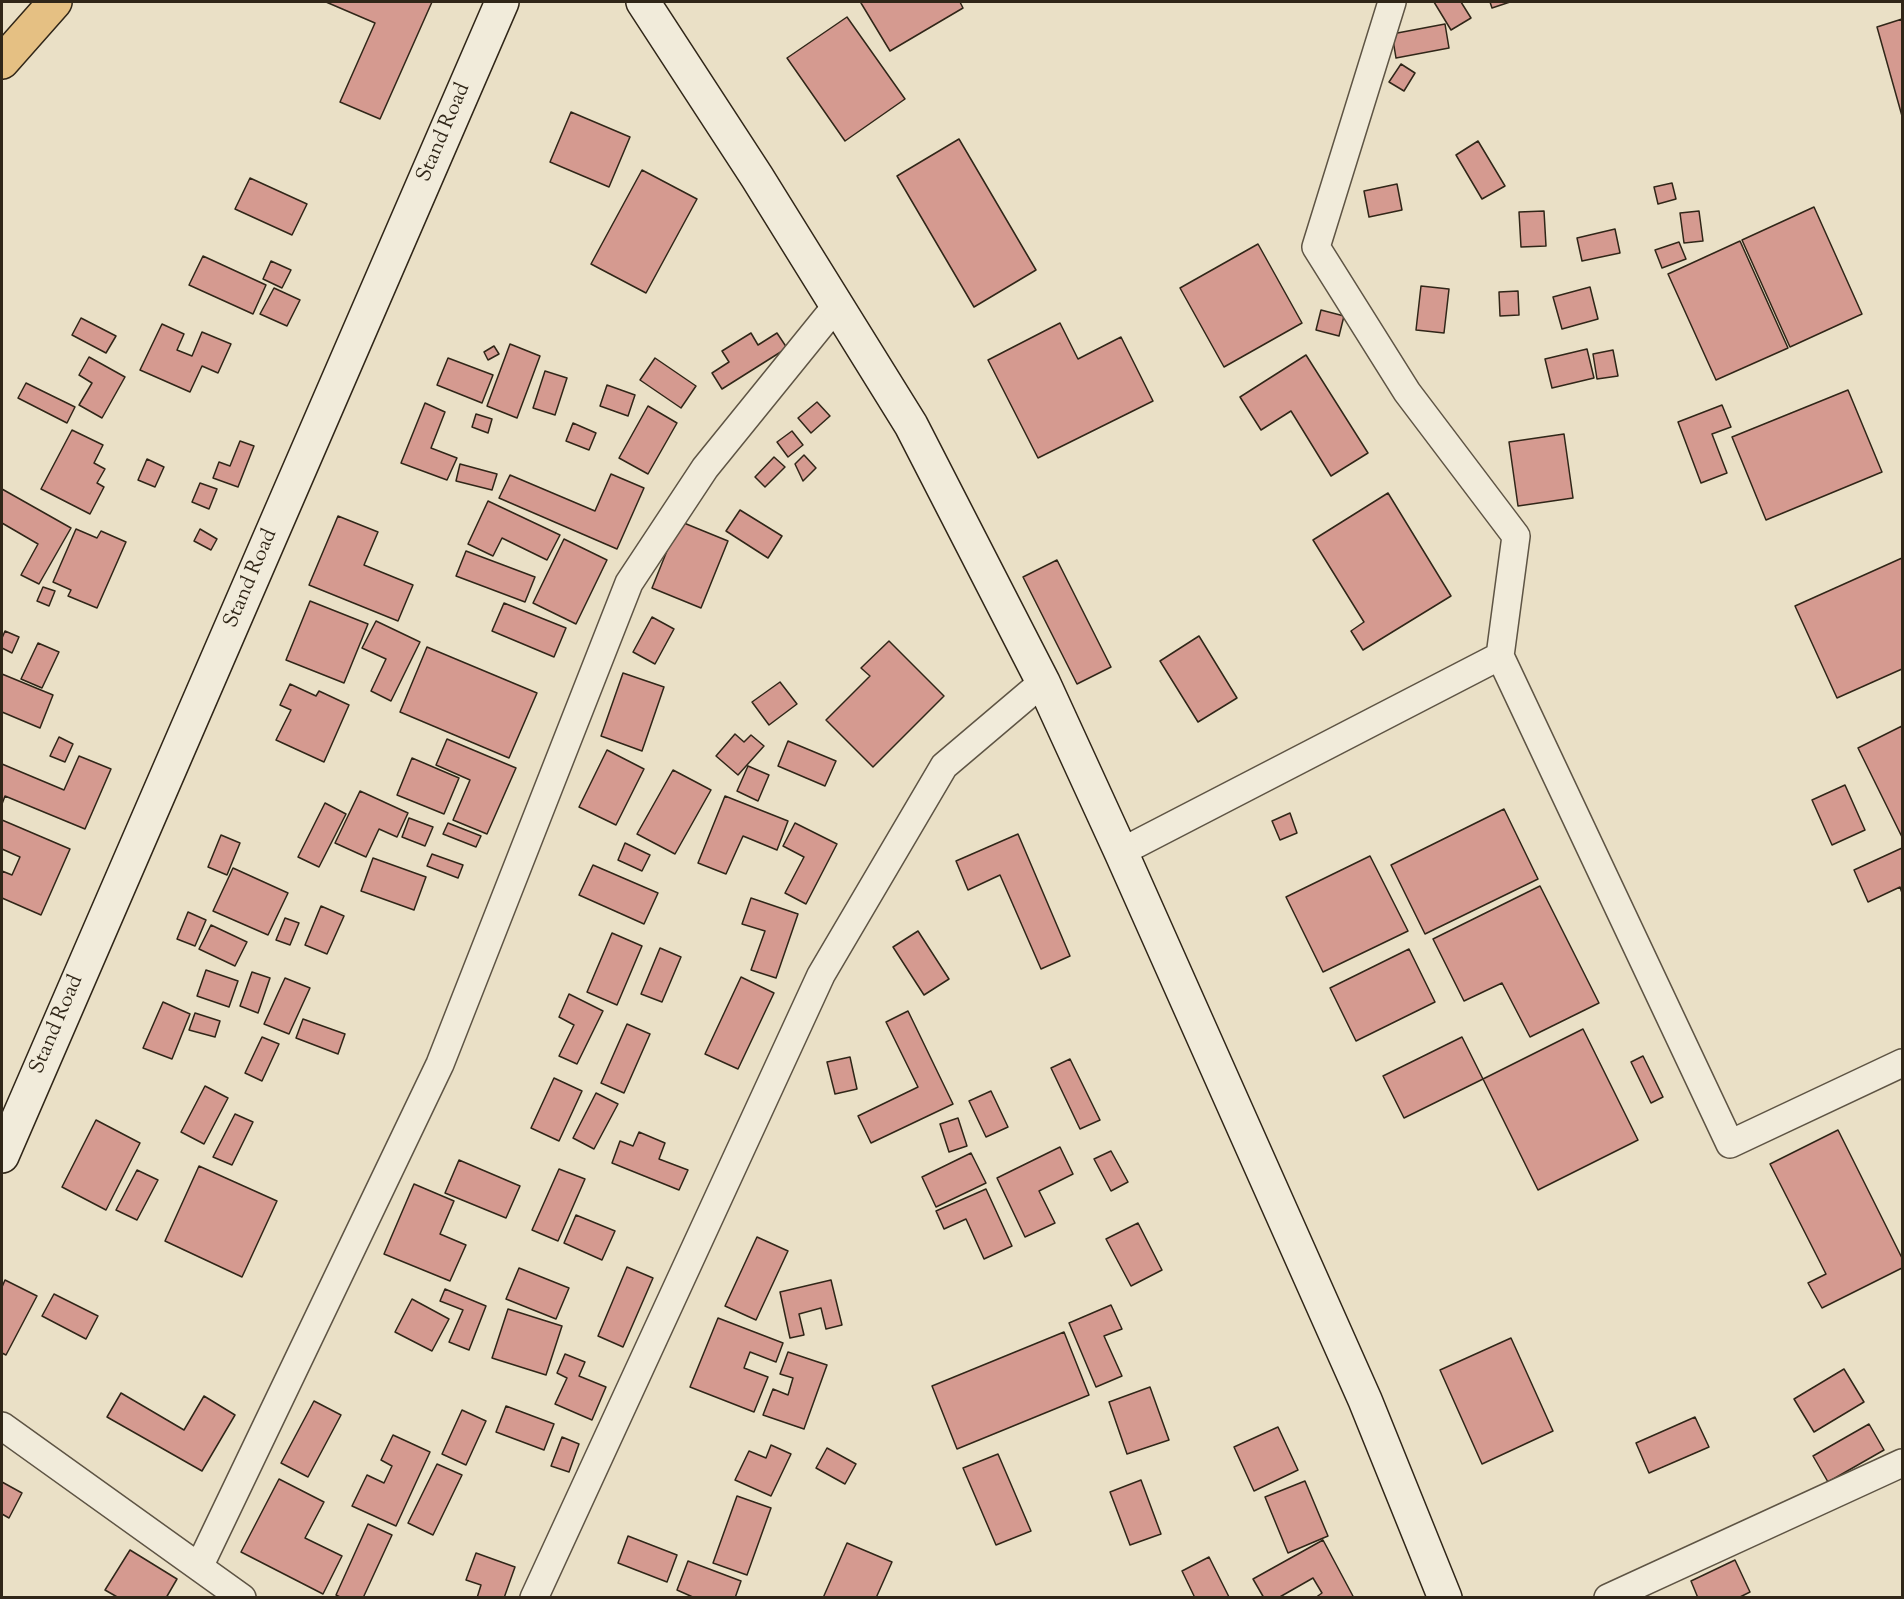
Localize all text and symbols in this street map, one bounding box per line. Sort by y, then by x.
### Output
street label: Stand Road [413,80,477,186]
street label: Stand Road [220,526,284,632]
street label: Stand Road [26,972,90,1078]

